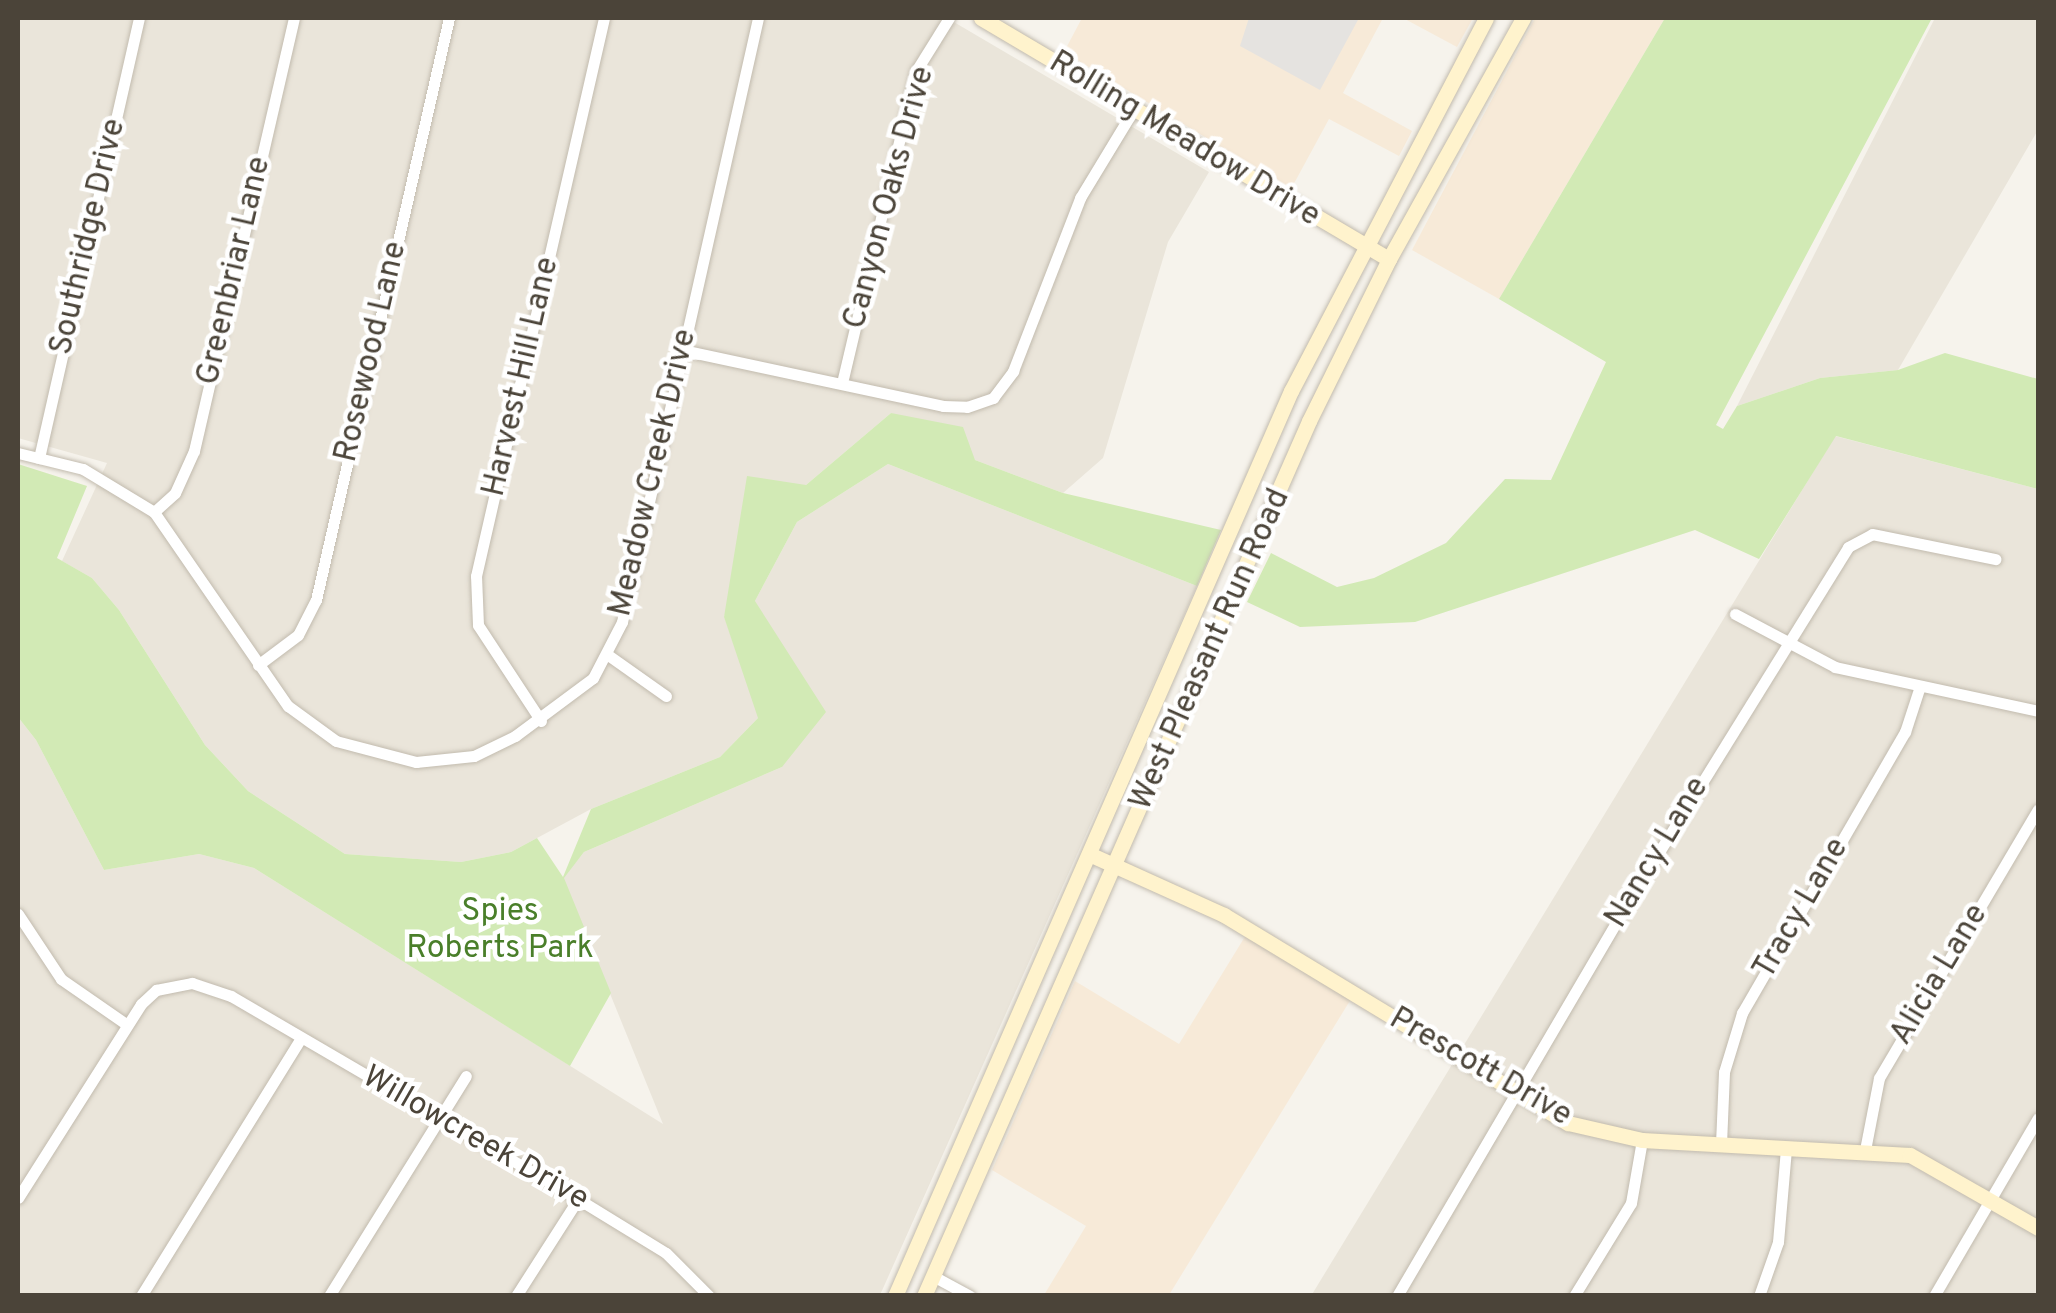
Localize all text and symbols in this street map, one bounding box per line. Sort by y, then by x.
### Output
street label: Rolling Meadow Drive [1042,44,1326,236]
street label: Canyon Oaks Drive [836,63,944,333]
street label: Southridge Drive [43,115,135,359]
street label: Greenbriar Lane [190,153,280,389]
street label: Rosewood Lane [328,238,416,466]
street label: Harvest Hill Lane [476,254,568,500]
street label: Meadow Creek Drive [602,326,706,620]
street label: West Pleasant Run Road [1123,483,1299,817]
street label: Nancy Lane [1598,771,1718,935]
street label: Tracy Lane [1746,832,1858,986]
park label: Spies Roberts Park [406,894,594,969]
street label: Alicia Lane [1883,898,1997,1052]
street label: Prescott Drive [1382,1000,1578,1136]
street label: Willowcreek Drive [355,1059,595,1219]

